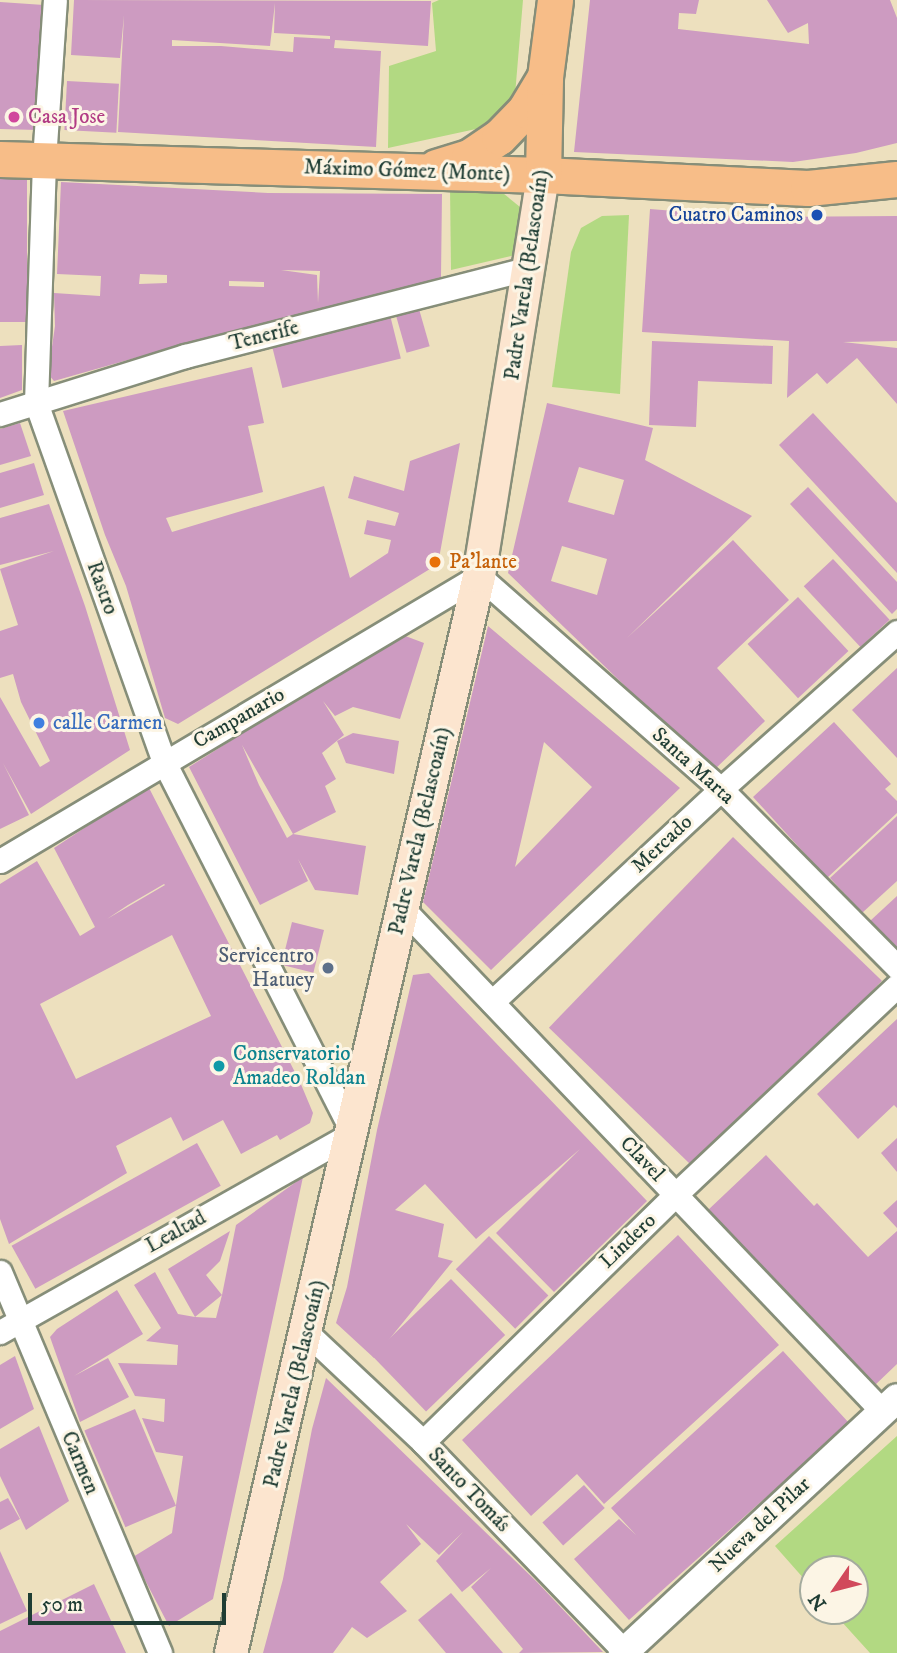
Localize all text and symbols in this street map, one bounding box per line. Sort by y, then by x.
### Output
place label: Casa Jose [28,104,105,130]
marker: Casa Jose [6,109,22,125]
street label: Máximo Gómez (Monte) [303,155,511,187]
street label: Padre Varela (Belascoaín) [500,168,554,382]
place label: Cuatro Caminos [669,202,803,228]
marker: Cuatro Caminos [809,207,825,223]
street label: Tenerife [227,315,301,357]
place label: Pa'lante [449,549,517,575]
marker: Pa'lante [427,554,443,570]
street label: Rastro [81,558,123,618]
street label: Campanario [189,682,289,754]
place label: calle Carmen [53,710,163,736]
marker: calle Carmen [31,715,47,731]
street label: Santa Marta [646,722,740,810]
street label: Padre Varela (Belascoaín) [384,725,456,937]
street label: Mercado [626,810,698,878]
place label: Servicentro Hatuey [218,943,314,993]
marker: Servicentro Hatuey [320,960,336,976]
place label: Conservatorio Amadeo Roldan [233,1041,366,1091]
marker: Conservatorio Amadeo Roldan [211,1058,227,1074]
street label: Clavel [614,1131,670,1187]
street label: Lealtad [141,1205,211,1259]
street label: Lindero [595,1208,661,1274]
street label: Padre Varela (Belascoaín) [259,1278,331,1490]
street label: Carmen [55,1428,105,1498]
street label: Santo Tomás [422,1442,516,1538]
street label: Nueva del Pilar [704,1472,816,1578]
north arrow [799,1555,869,1625]
scale bar [32,1580,229,1624]
text: N [804,1588,832,1614]
text: 50 m [41,1592,83,1618]

